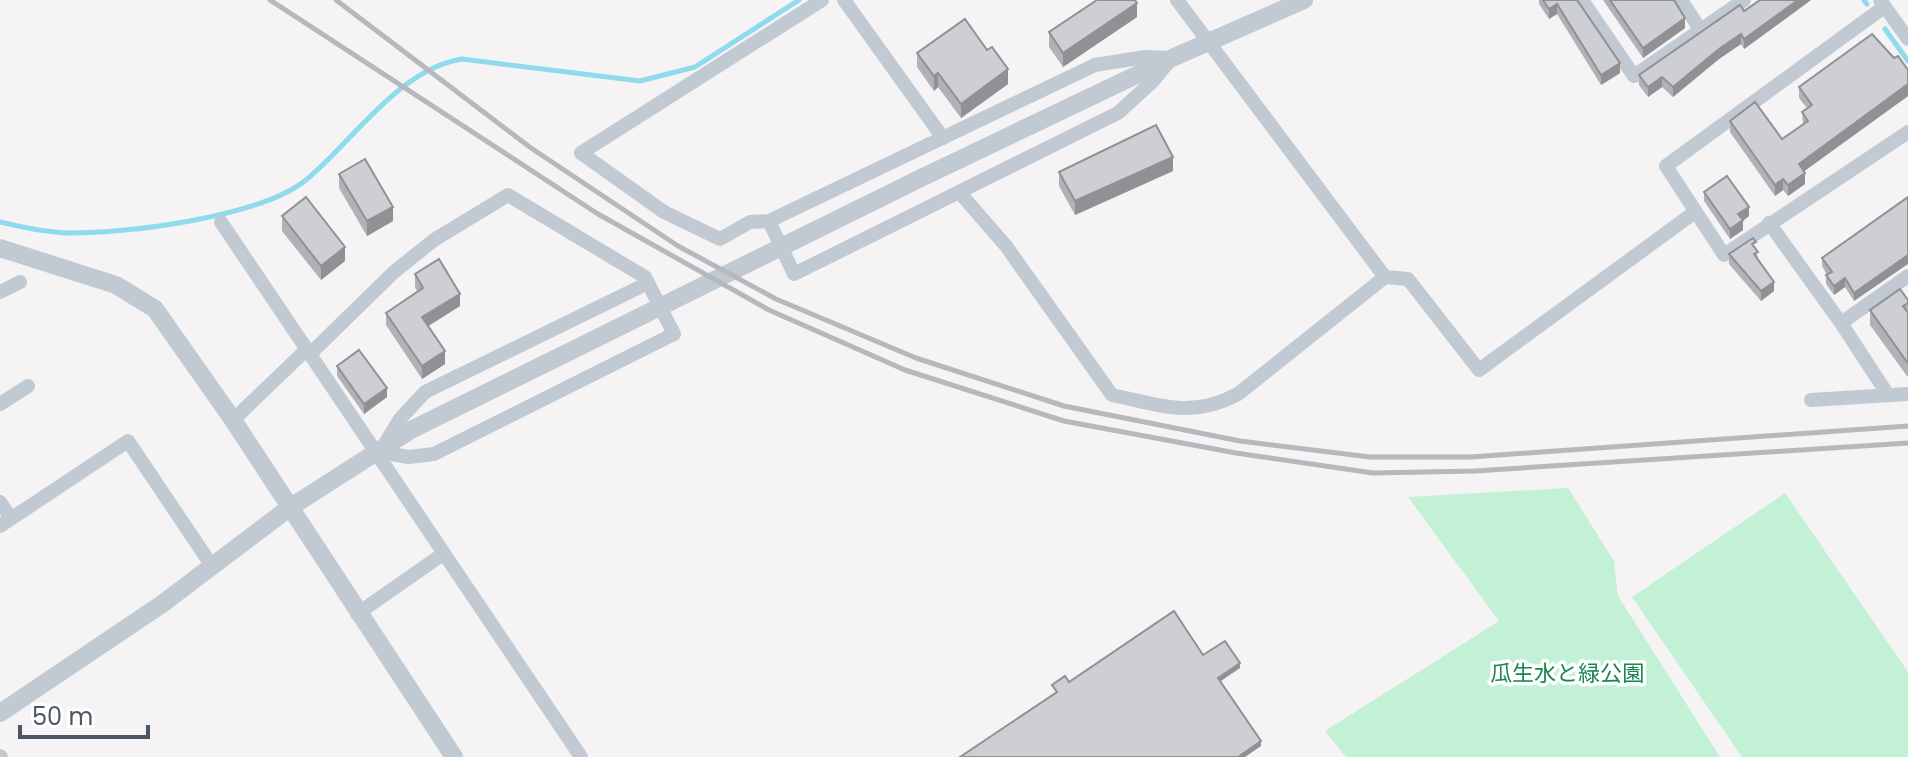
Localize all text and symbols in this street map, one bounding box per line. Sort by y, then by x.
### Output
park label: 瓜生水と緑公園 [1490,658,1644,689]
scale bar [20,689,148,739]
text: 50 m [32,700,93,733]

